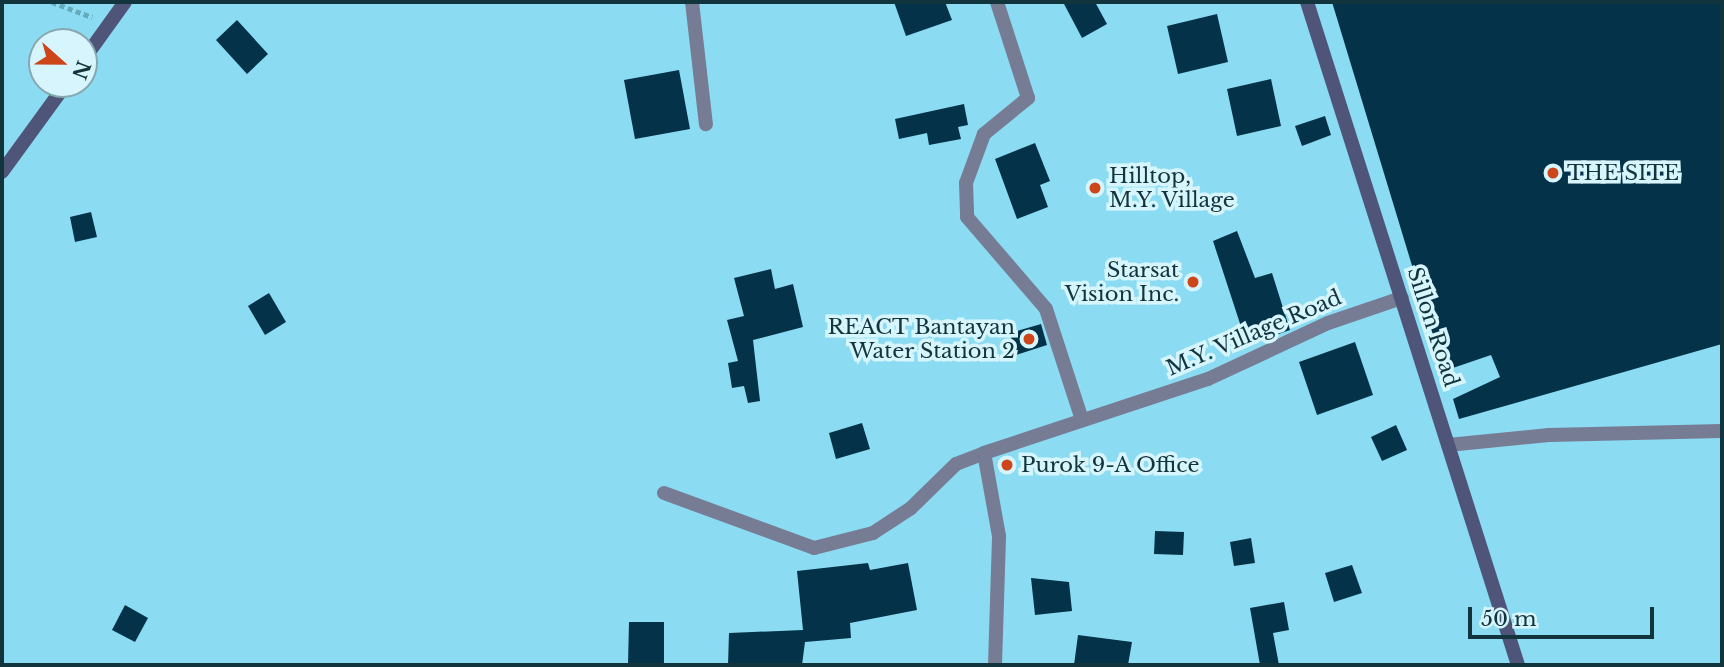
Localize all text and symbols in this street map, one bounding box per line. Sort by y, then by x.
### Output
north arrow [28,28,98,98]
text: N [67,58,95,82]
place label: THE SITE [1567,160,1679,186]
place label: Hilltop, M.Y. Village [1109,163,1236,213]
marker: THE SITE [1545,165,1561,181]
marker: Hilltop, M.Y. Village [1087,180,1103,196]
place label: Starsat Vision Inc. [1065,257,1179,307]
street label: Sillon Road [1402,264,1464,390]
marker: Starsat Vision Inc. [1185,274,1201,290]
street label: M.Y. Village Road [1162,285,1346,381]
place label: REACT Bantayan Water Station 2 [827,314,1015,364]
marker: REACT Bantayan Water Station 2 [1021,331,1037,347]
place label: Purok 9-A Office [1021,452,1201,478]
marker: Purok 9-A Office [999,457,1015,473]
scale bar [1472,594,1658,638]
text: 50 m [1481,606,1536,632]

